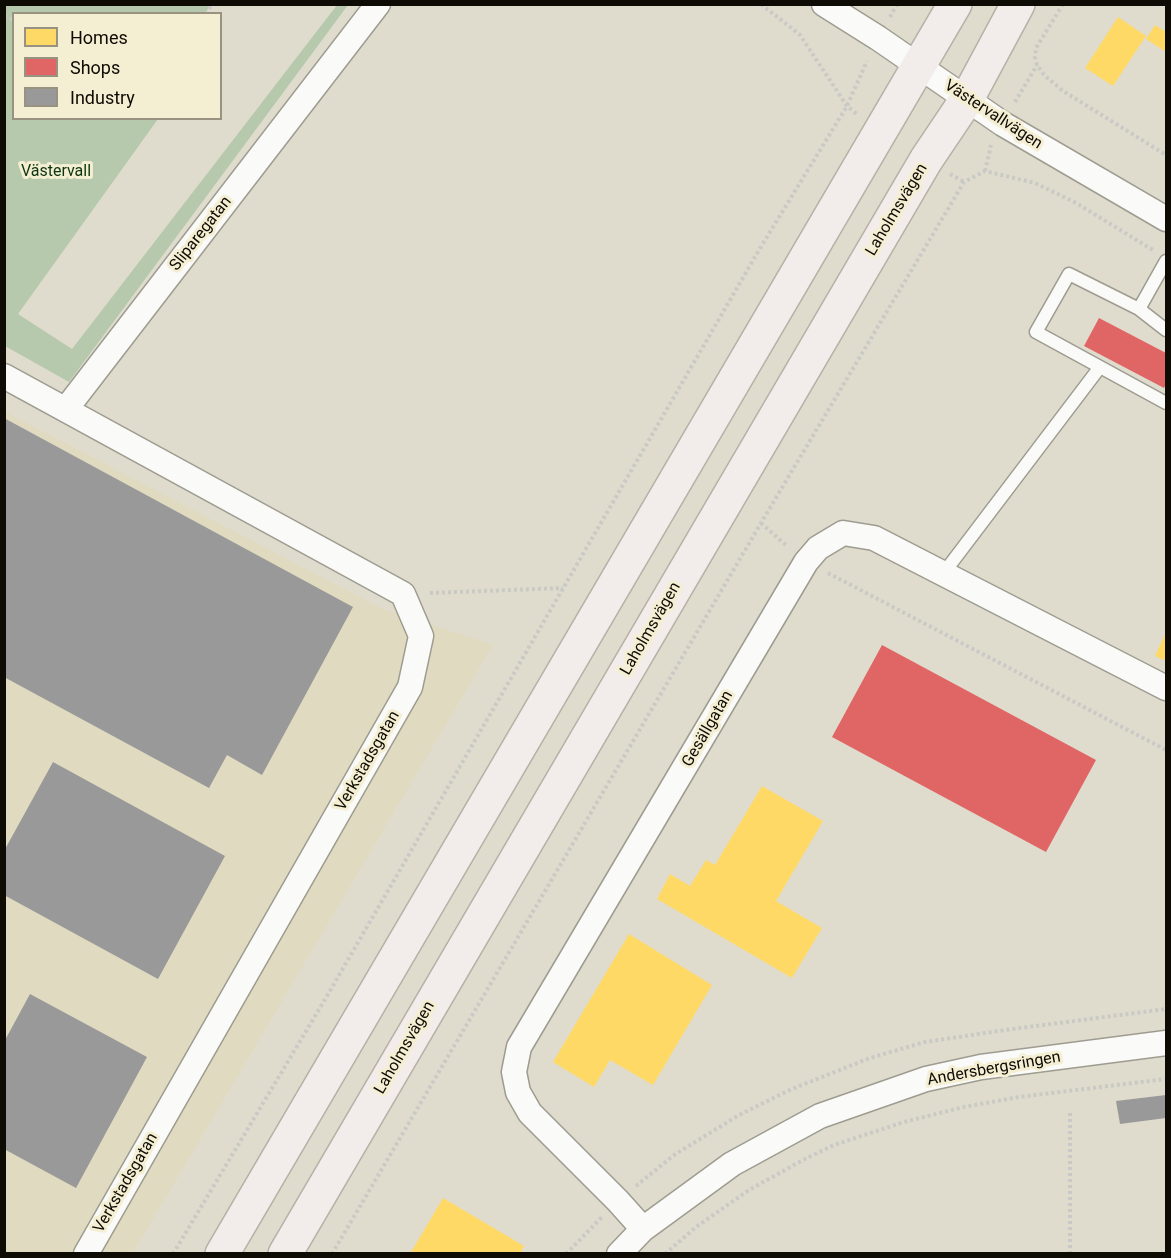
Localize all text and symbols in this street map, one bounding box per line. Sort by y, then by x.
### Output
legend [12,12,222,120]
text: Homes [70,27,128,48]
text: Shops [70,57,120,78]
street label: Västervallvägen [940,76,1046,154]
text: Industry [70,87,135,108]
street label: Laholmsvägen [862,160,932,260]
park label: Västervall [21,162,91,182]
street label: Sliparegatan [166,193,236,275]
street label: Laholmsvägen [617,579,685,679]
street label: Gesällgatan [679,688,737,770]
street label: Verkstadsgatan [332,708,404,814]
street label: Laholmsvägen [371,998,439,1098]
street label: Andersbergsringen [926,1048,1062,1090]
street label: Verkstadsgatan [90,1130,162,1236]

